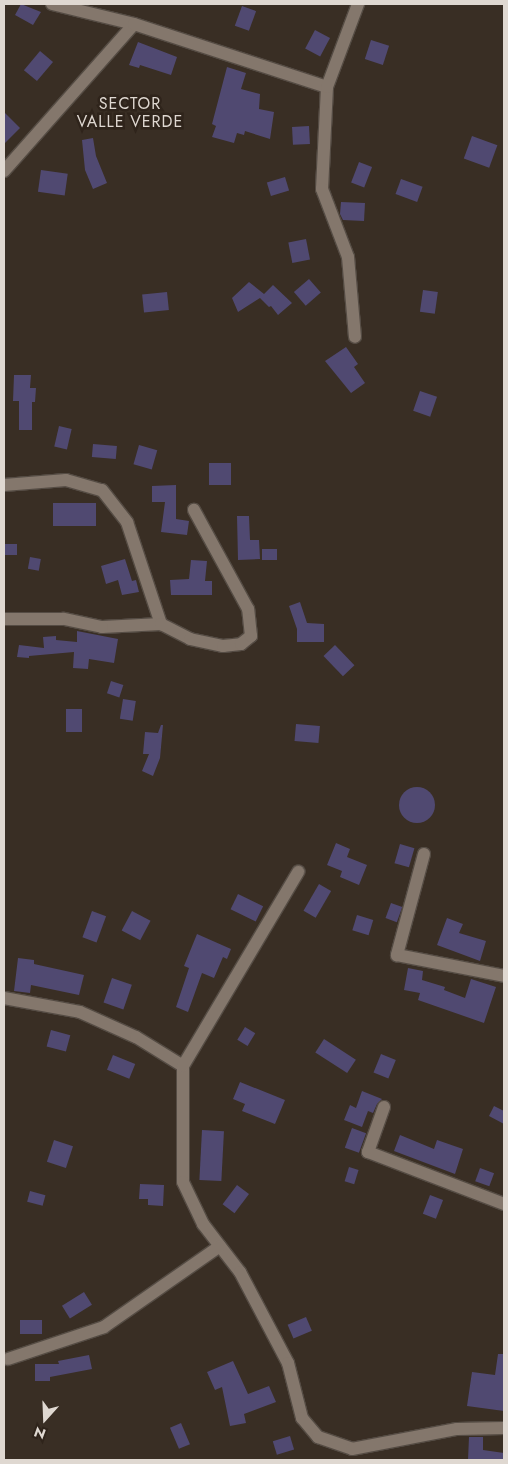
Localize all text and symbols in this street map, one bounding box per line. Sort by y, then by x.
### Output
district label: SECTOR VALLE VERDE [75,94,185,132]
north arrow [20,1394,70,1444]
text: N [31,1422,49,1444]

